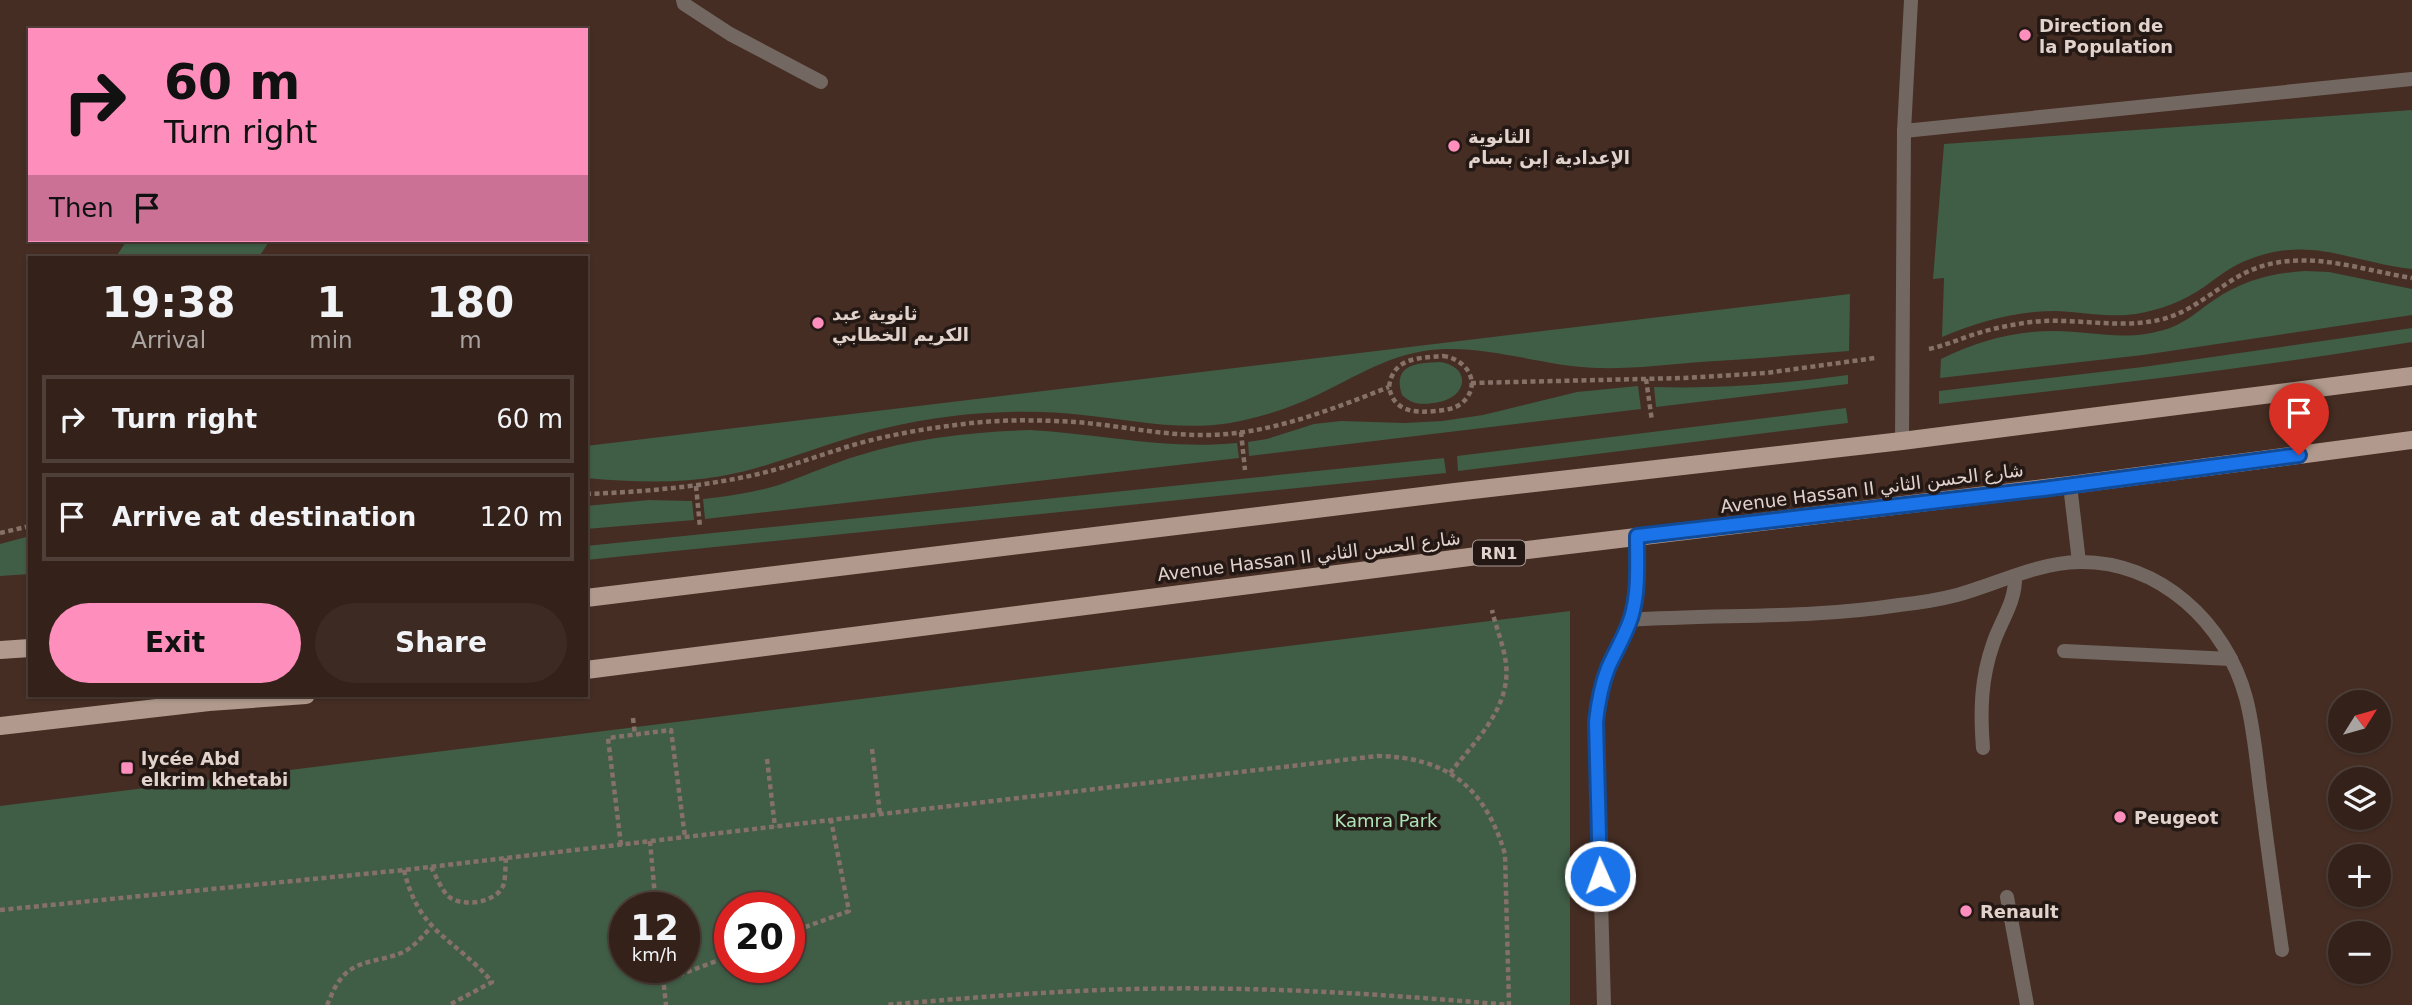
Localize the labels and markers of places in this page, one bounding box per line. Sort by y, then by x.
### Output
place label: Direction de la Population [2039,15,2173,57]
marker: Direction de la Population [2017,27,2033,43]
place label: الثانوية الإعدادية إبن بسام [1468,126,1630,169]
marker: الثانوية الإعدادية إبن بسام [1446,138,1462,154]
place label: ثانوية عبد الكريم الخطابي [832,303,969,346]
marker: ثانوية عبد الكريم الخطابي [810,315,826,331]
pin [2269,383,2329,455]
place label: lycée Abd elkrim khetabi [141,748,288,790]
marker: lycée Abd elkrim khetabi [119,760,135,776]
place label: Peugeot [2134,807,2219,828]
marker: Peugeot [2112,809,2128,825]
place label: Renault [1980,901,2059,922]
marker: Renault [1958,903,1974,919]

